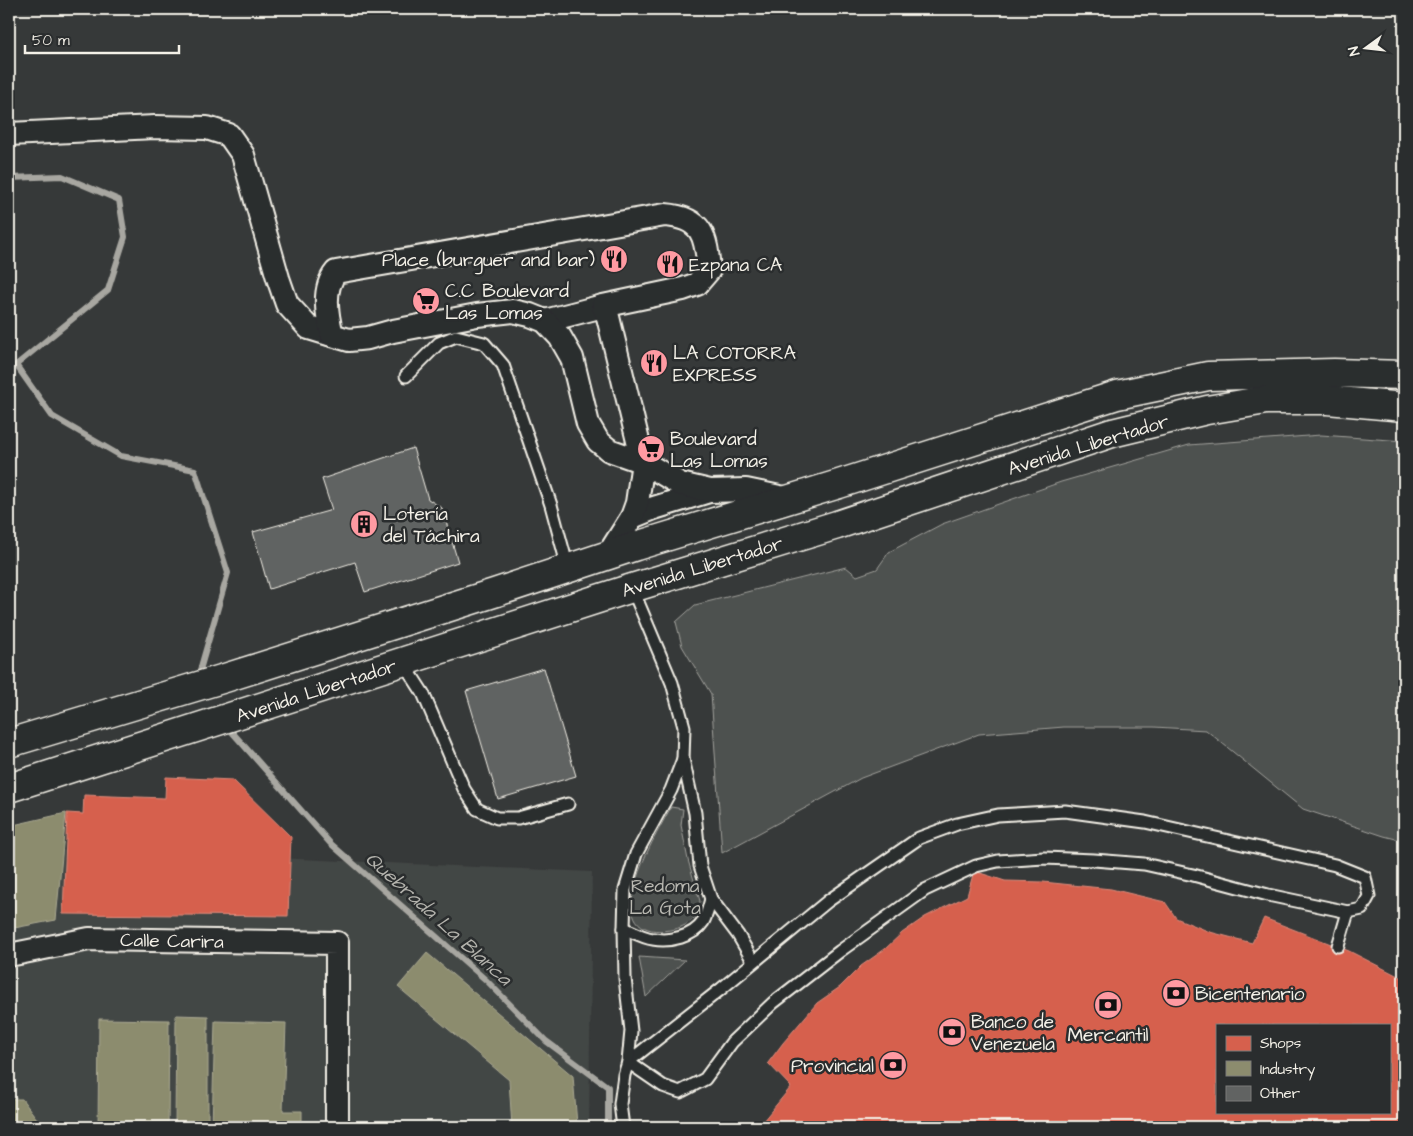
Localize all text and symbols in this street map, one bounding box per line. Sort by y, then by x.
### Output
scale bar [25,22,179,54]
north arrow [1340,22,1390,72]
text: 50 m [32,30,70,51]
text: N [1344,44,1365,58]
restaurant icon: Place (burguer and bar) [599,244,629,274]
place label: Place (burguer and bar) [382,247,595,275]
restaurant icon: Ezpana CA [655,249,685,279]
place label: Ezpana CA [689,252,782,279]
place label: C.C Boulevard Las Lomas [445,278,569,327]
supermarket icon: C.C Boulevard Las Lomas [411,286,441,316]
place label: LA COTORRA EXPRESS [673,340,796,389]
restaurant icon: LA COTORRA EXPRESS [639,348,669,378]
street label: Avenida Libertador [1004,408,1173,483]
place label: Boulevard Las Lomas [670,426,768,475]
supermarket icon: Boulevard Las Lomas [636,434,666,464]
place label: Lotería del Táchira [383,501,480,550]
building icon: Lotería del Táchira [349,509,379,539]
street label: Avenida Libertador [618,530,787,605]
street label: Avenida Libertador [233,653,401,730]
water label: Quebrada La Blanca [359,845,518,993]
park label: Redoma La Gota [629,873,701,922]
street label: Calle Carira [120,927,224,956]
bank icon: Bicentenario [1161,978,1191,1008]
place label: Bicentenario [1195,981,1305,1008]
bank icon: Mercantil [1093,990,1123,1020]
place label: Banco de Venezuela [971,1009,1055,1058]
bank icon: Banco de Venezuela [937,1017,967,1047]
place label: Mercantil [1067,1022,1149,1049]
legend [1216,1024,1390,1114]
text: Shops [1260,1033,1302,1054]
bank icon: Provincial [878,1050,908,1080]
place label: Provincial [791,1053,874,1080]
text: Industry [1260,1059,1315,1081]
text: Other [1260,1083,1300,1104]

